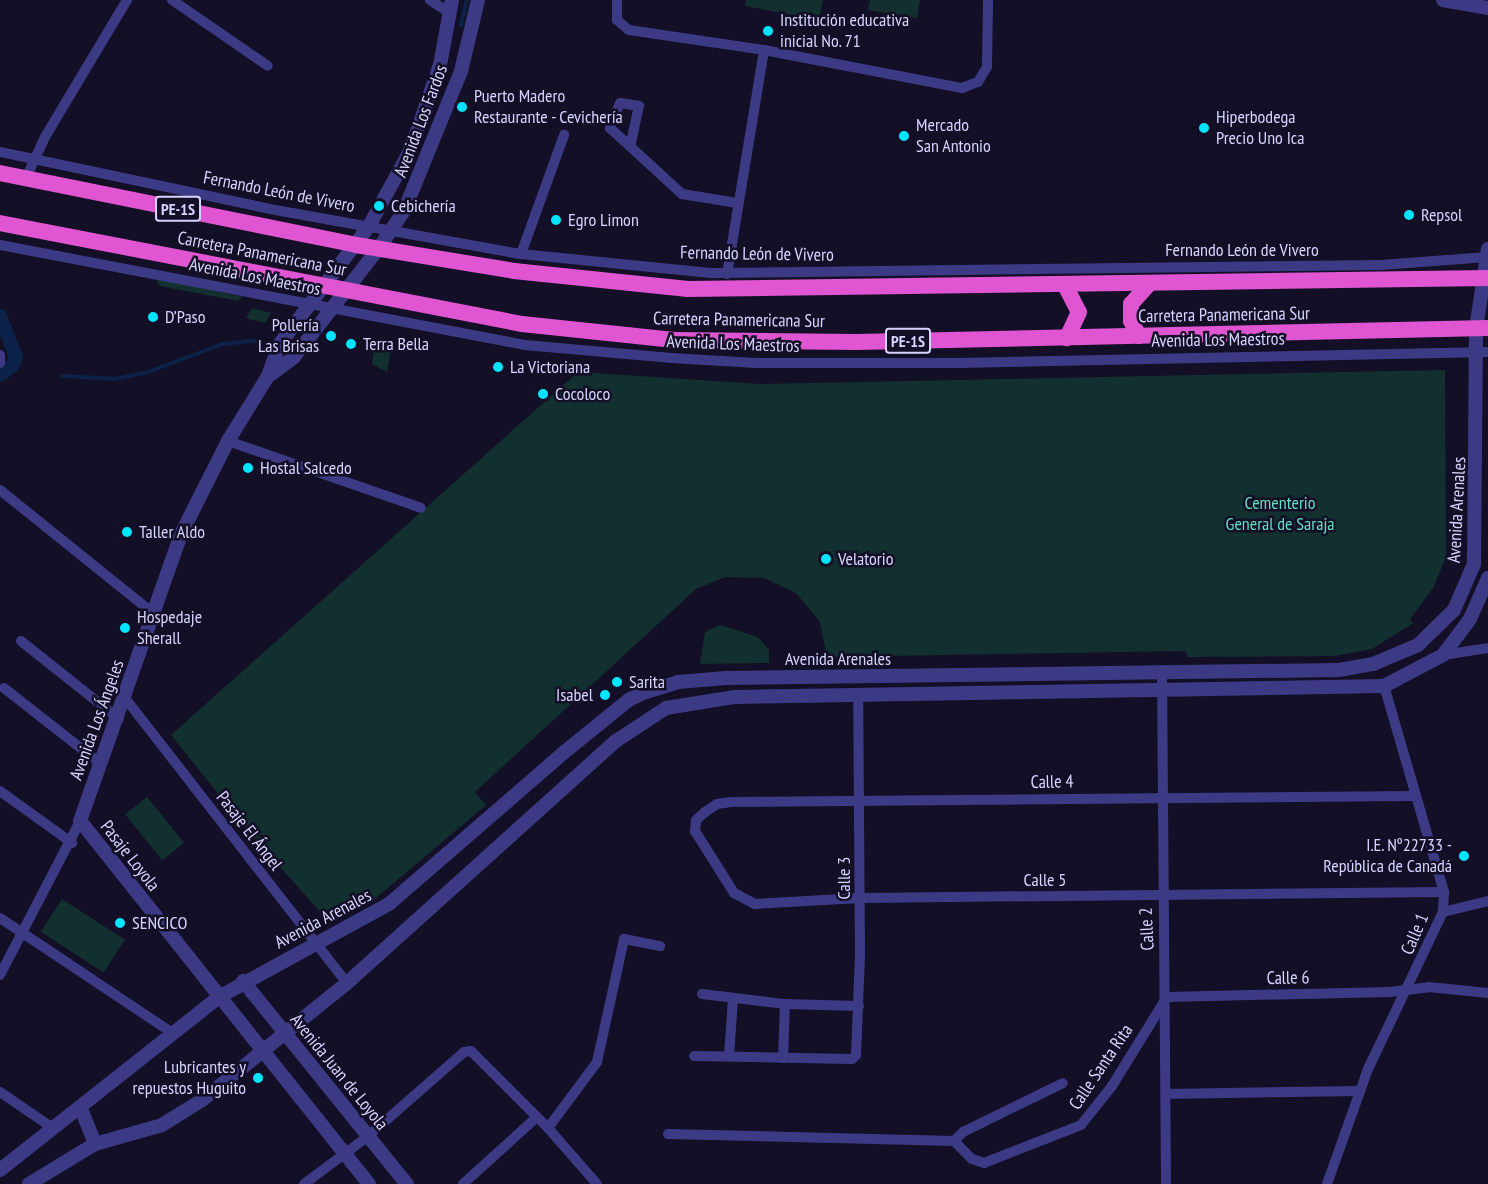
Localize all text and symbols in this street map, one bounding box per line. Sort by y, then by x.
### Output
place label: Institución educativa inicial No. 71 [780,10,909,52]
marker: Institución educativa inicial No. 71 [761,24,775,38]
street label: Avenida Los Fardos [390,62,452,180]
place label: Puerto Madero Restaurante - Cevichería [474,86,624,128]
marker: Puerto Madero Restaurante - Cevichería [455,100,469,114]
place label: Hiperbodega Precio Uno Ica [1216,107,1304,150]
place label: Mercado San Antonio [916,115,991,158]
marker: Hiperbodega Precio Uno Ica [1197,121,1211,135]
marker: Mercado San Antonio [897,129,911,143]
street label: Fernando León de Vivero [201,167,357,217]
place label: Cebichería [391,195,456,217]
road number: PE-1S [154,196,202,222]
marker: Cebichería [372,199,386,213]
place label: Repsol [1421,204,1462,226]
marker: Repsol [1402,208,1416,222]
place label: Egro Limon [568,209,639,231]
marker: Egro Limon [549,213,563,227]
street label: Carretera Panamericana Sur [176,227,348,281]
street label: Fernando León de Vivero [1165,239,1319,261]
street label: Fernando León de Vivero [680,242,834,266]
street label: Avenida Los Maestros [188,254,322,300]
street label: Carretera Panamericana Sur [1138,303,1310,327]
place label: D’Paso [165,306,205,328]
street label: Carretera Panamericana Sur [653,308,825,332]
marker: D’Paso [146,310,160,324]
place label: Pollería Las Brisas [258,315,319,358]
road number: PE-1S [884,328,932,354]
street label: Avenida Los Maestros [1151,328,1285,352]
marker: Pollería Las Brisas [324,329,338,343]
street label: Avenida Los Maestros [666,331,800,357]
place label: Terra Bella [363,333,429,355]
marker: Terra Bella [344,337,358,351]
place label: La Victoriana [510,356,591,378]
marker: La Victoriana [491,360,505,374]
place label: Cocoloco [555,383,610,405]
marker: Cocoloco [536,387,550,401]
street label: Avenida Arenales [1443,456,1471,564]
place label: Hostal Salcedo [260,457,352,479]
marker: Hostal Salcedo [241,461,255,475]
park label: Cementerio General de Saraja [1226,493,1334,536]
place label: Taller Aldo [139,521,206,543]
marker: Taller Aldo [120,525,134,539]
place label: Velatorio [838,548,893,570]
marker: Velatorio [819,552,833,566]
place label: Hospedaje Sherall [137,607,202,650]
marker: Hospedaje Sherall [118,621,132,635]
street label: Avenida Arenales [785,648,891,670]
street label: Avenida Los Ángeles [65,657,129,783]
place label: Sarita [629,671,665,693]
marker: Sarita [610,675,624,689]
place label: Isabel [556,684,593,706]
marker: Isabel [598,688,612,702]
street label: Calle 4 [1030,771,1074,793]
street label: Pasaje El Ángel [211,787,287,875]
street label: Pasaje Loyola [96,816,164,896]
place label: I.E. Nº22733 - República de Canadá [1323,835,1452,878]
marker: I.E. Nº22733 - República de Canadá [1457,849,1471,863]
street label: Calle 3 [833,857,855,899]
street label: Calle 5 [1024,869,1066,891]
street label: Avenida Arenales [271,884,375,954]
street label: Calle 2 [1135,907,1159,951]
street label: Calle 1 [1397,910,1433,958]
place label: SENCICO [132,912,187,934]
marker: SENCICO [113,916,127,930]
street label: Calle 6 [1266,967,1310,989]
street label: Avenida Juan de Loyola [286,1010,392,1134]
street label: Calle Santa Rita [1065,1020,1137,1114]
place label: Lubricantes y repuestos Huguito [132,1057,246,1100]
marker: Lubricantes y repuestos Huguito [251,1071,265,1085]

